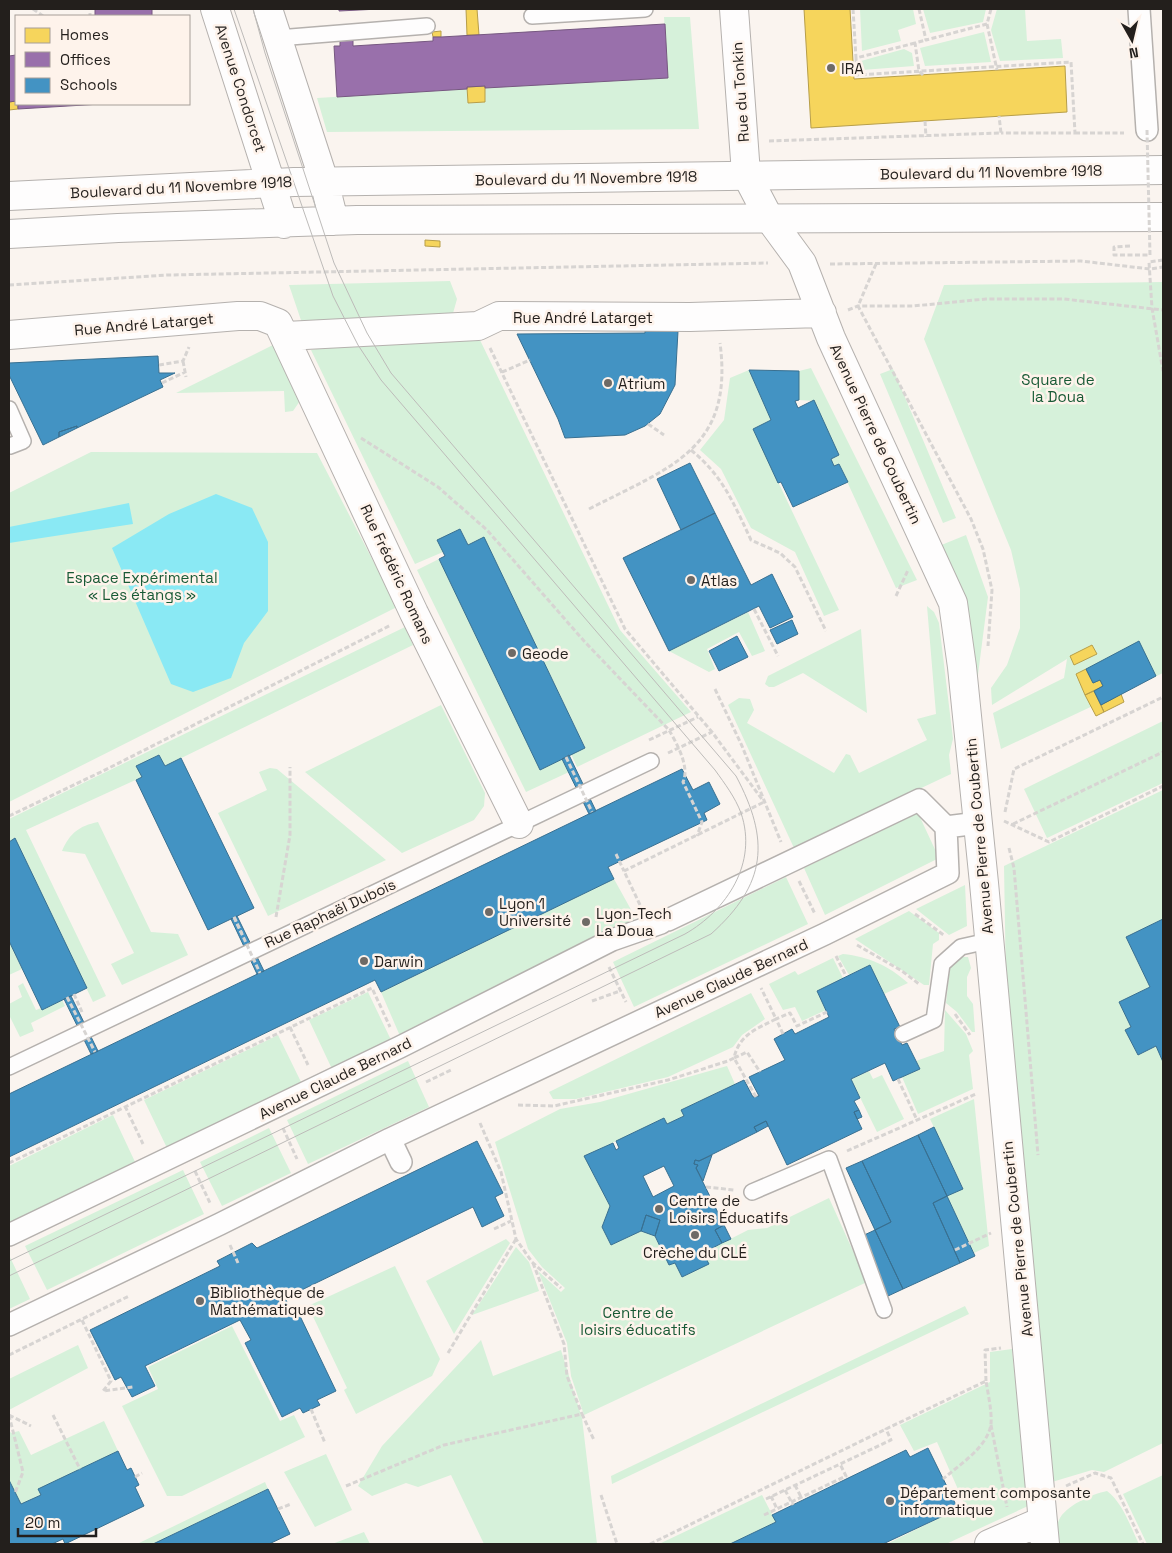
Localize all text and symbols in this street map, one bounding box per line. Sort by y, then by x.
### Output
legend [15,15,190,105]
north arrow [1107,15,1157,65]
street label: Avenue Condorcet [211,21,271,155]
text: Homes [60,25,109,44]
street label: Rue du Tonkin [727,41,753,143]
text: N [1128,43,1140,62]
text: Offices [60,50,111,69]
place label: IRA [841,59,864,78]
marker: IRA [825,62,837,74]
text: Schools [60,75,118,94]
street label: Boulevard du 11 Novembre 1918 [880,161,1102,183]
street label: Boulevard du 11 Novembre 1918 [475,167,697,189]
street label: Boulevard du 11 Novembre 1918 [69,172,293,202]
street label: Rue André Latarget [73,308,215,340]
street label: Rue André Latarget [513,308,653,327]
street label: Avenue Pierre de Coubertin [826,341,926,527]
park label: Square de la Doua [1021,370,1095,406]
place label: Atrium [618,374,665,393]
marker: Atrium [602,377,614,389]
street label: Rue Frédéric Romans [356,501,438,647]
park label: Espace Expérimental « Les étangs » [66,568,218,604]
place label: Atlas [701,571,737,590]
marker: Atlas [685,574,697,586]
place label: Geode [522,644,569,663]
marker: Geode [506,647,518,659]
street label: Avenue Pierre de Coubertin [961,737,997,935]
street label: Rue Raphaël Dubois [261,874,399,952]
place label: Lyon 1 Université [499,894,571,930]
place label: Lyon-Tech La Doua [596,904,672,940]
marker: Lyon 1 Université [483,906,495,918]
marker: Lyon-Tech La Doua [580,916,592,928]
street label: Avenue Claude Bernard [651,934,811,1022]
place label: Darwin [374,952,423,971]
marker: Darwin [358,955,370,967]
street label: Avenue Claude Bernard [256,1033,414,1123]
street label: Avenue Pierre de Coubertin [997,1140,1037,1338]
place label: Centre de Loisirs Éducatifs [669,1191,788,1227]
marker: Centre de Loisirs Éducatifs [653,1203,665,1215]
marker: Crèche du CLÉ [689,1229,701,1241]
place label: Crèche du CLÉ [643,1243,747,1262]
place label: Bibliothèque de Mathématiques [210,1283,325,1319]
marker: Bibliothèque de Mathématiques [194,1295,206,1307]
park label: Centre de loisirs éducatifs [580,1303,696,1339]
place label: Département composante informatique [900,1483,1091,1519]
marker: Département composante informatique [884,1495,896,1507]
scale bar [18,1506,95,1538]
text: 20 m [25,1513,60,1532]

